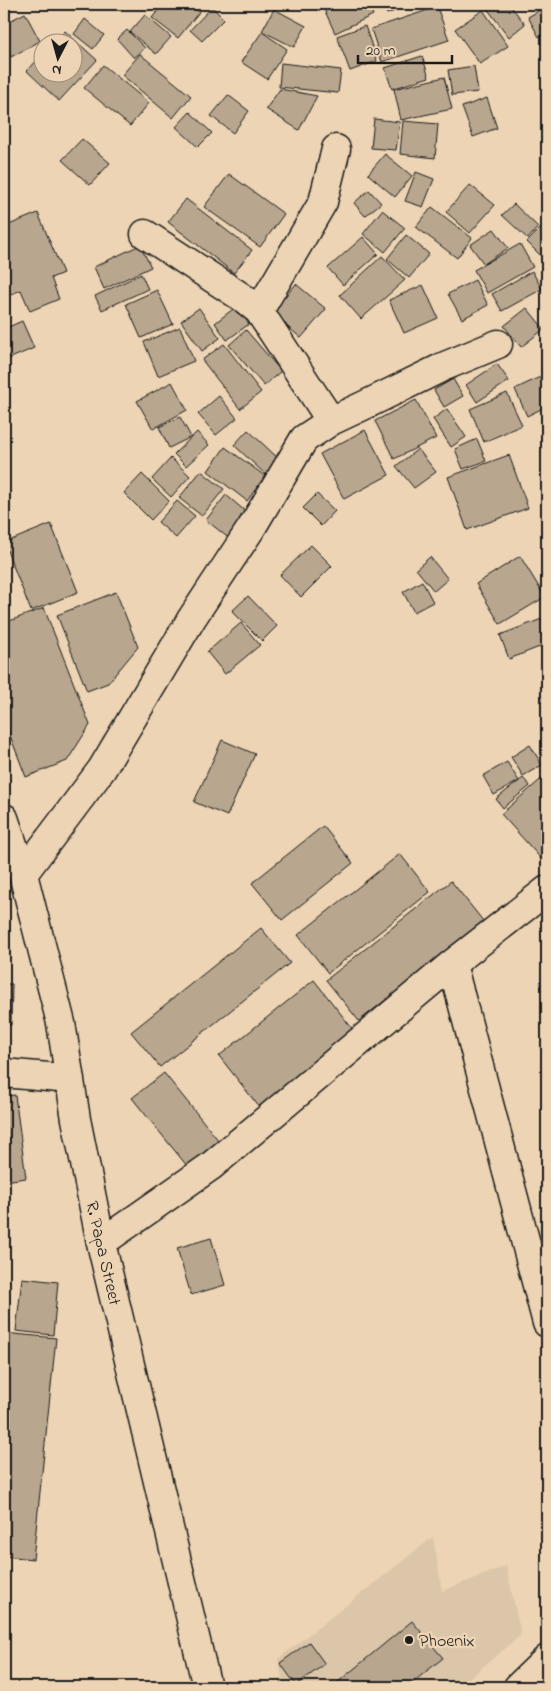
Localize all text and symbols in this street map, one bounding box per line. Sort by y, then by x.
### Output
north arrow [32,32,82,82]
scale bar [358,32,452,64]
text: 20 m [366,40,396,62]
text: N [51,59,63,80]
street label: R. Papa Street [77,1199,127,1308]
place label: Phoenix [419,1629,475,1655]
marker: Phoenix [403,1634,415,1646]

